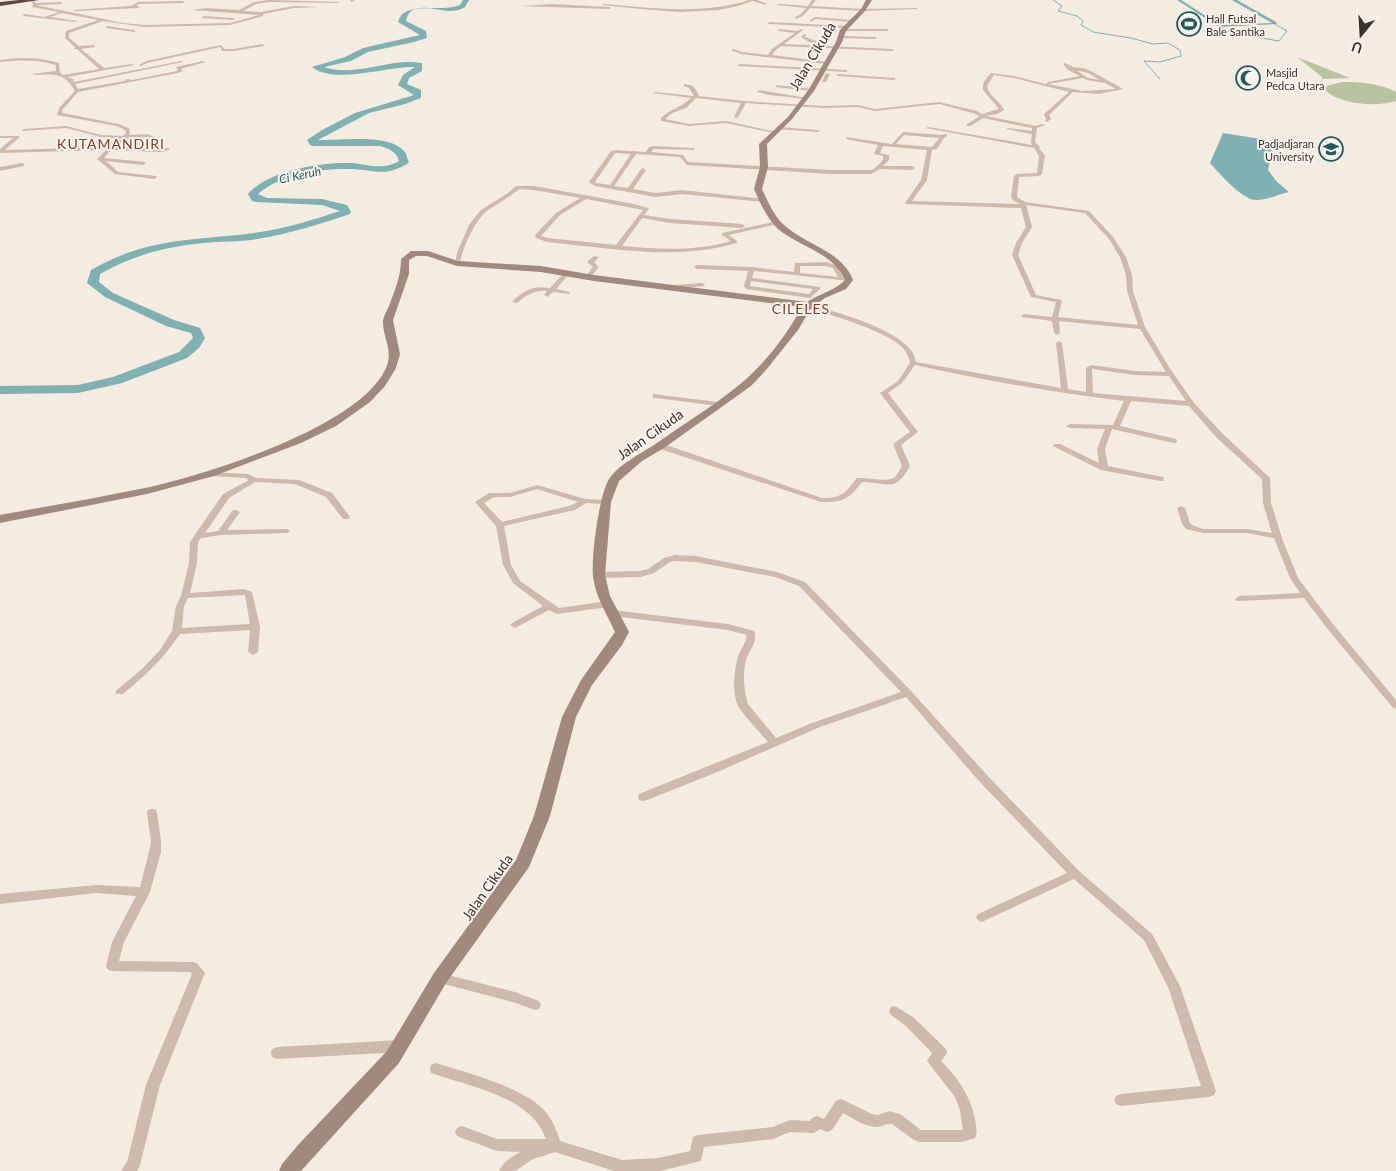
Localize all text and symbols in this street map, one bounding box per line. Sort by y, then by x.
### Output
north arrow [1336,10,1386,60]
sports icon: Hall Futsal Bale Santika [1176,11,1202,37]
place label: Hall Futsal Bale Santika [1206,12,1265,38]
street label: Jalan Cikuda [785,19,839,93]
text: U [1349,38,1364,58]
mosque icon: Masjid Pedca Utara [1235,65,1261,91]
place label: Masjid Pedca Utara [1266,66,1325,92]
district label: KUTAMANDIRI [57,135,165,152]
school or university icon: Padjadjaran University [1318,136,1344,162]
place label: Padjadjaran University [1258,137,1314,163]
water label: Ci Keruh [278,163,322,187]
district label: CILELES [772,300,830,317]
street label: Jalan Cikuda [614,405,686,463]
street label: Jalan Cikuda [458,851,516,923]

